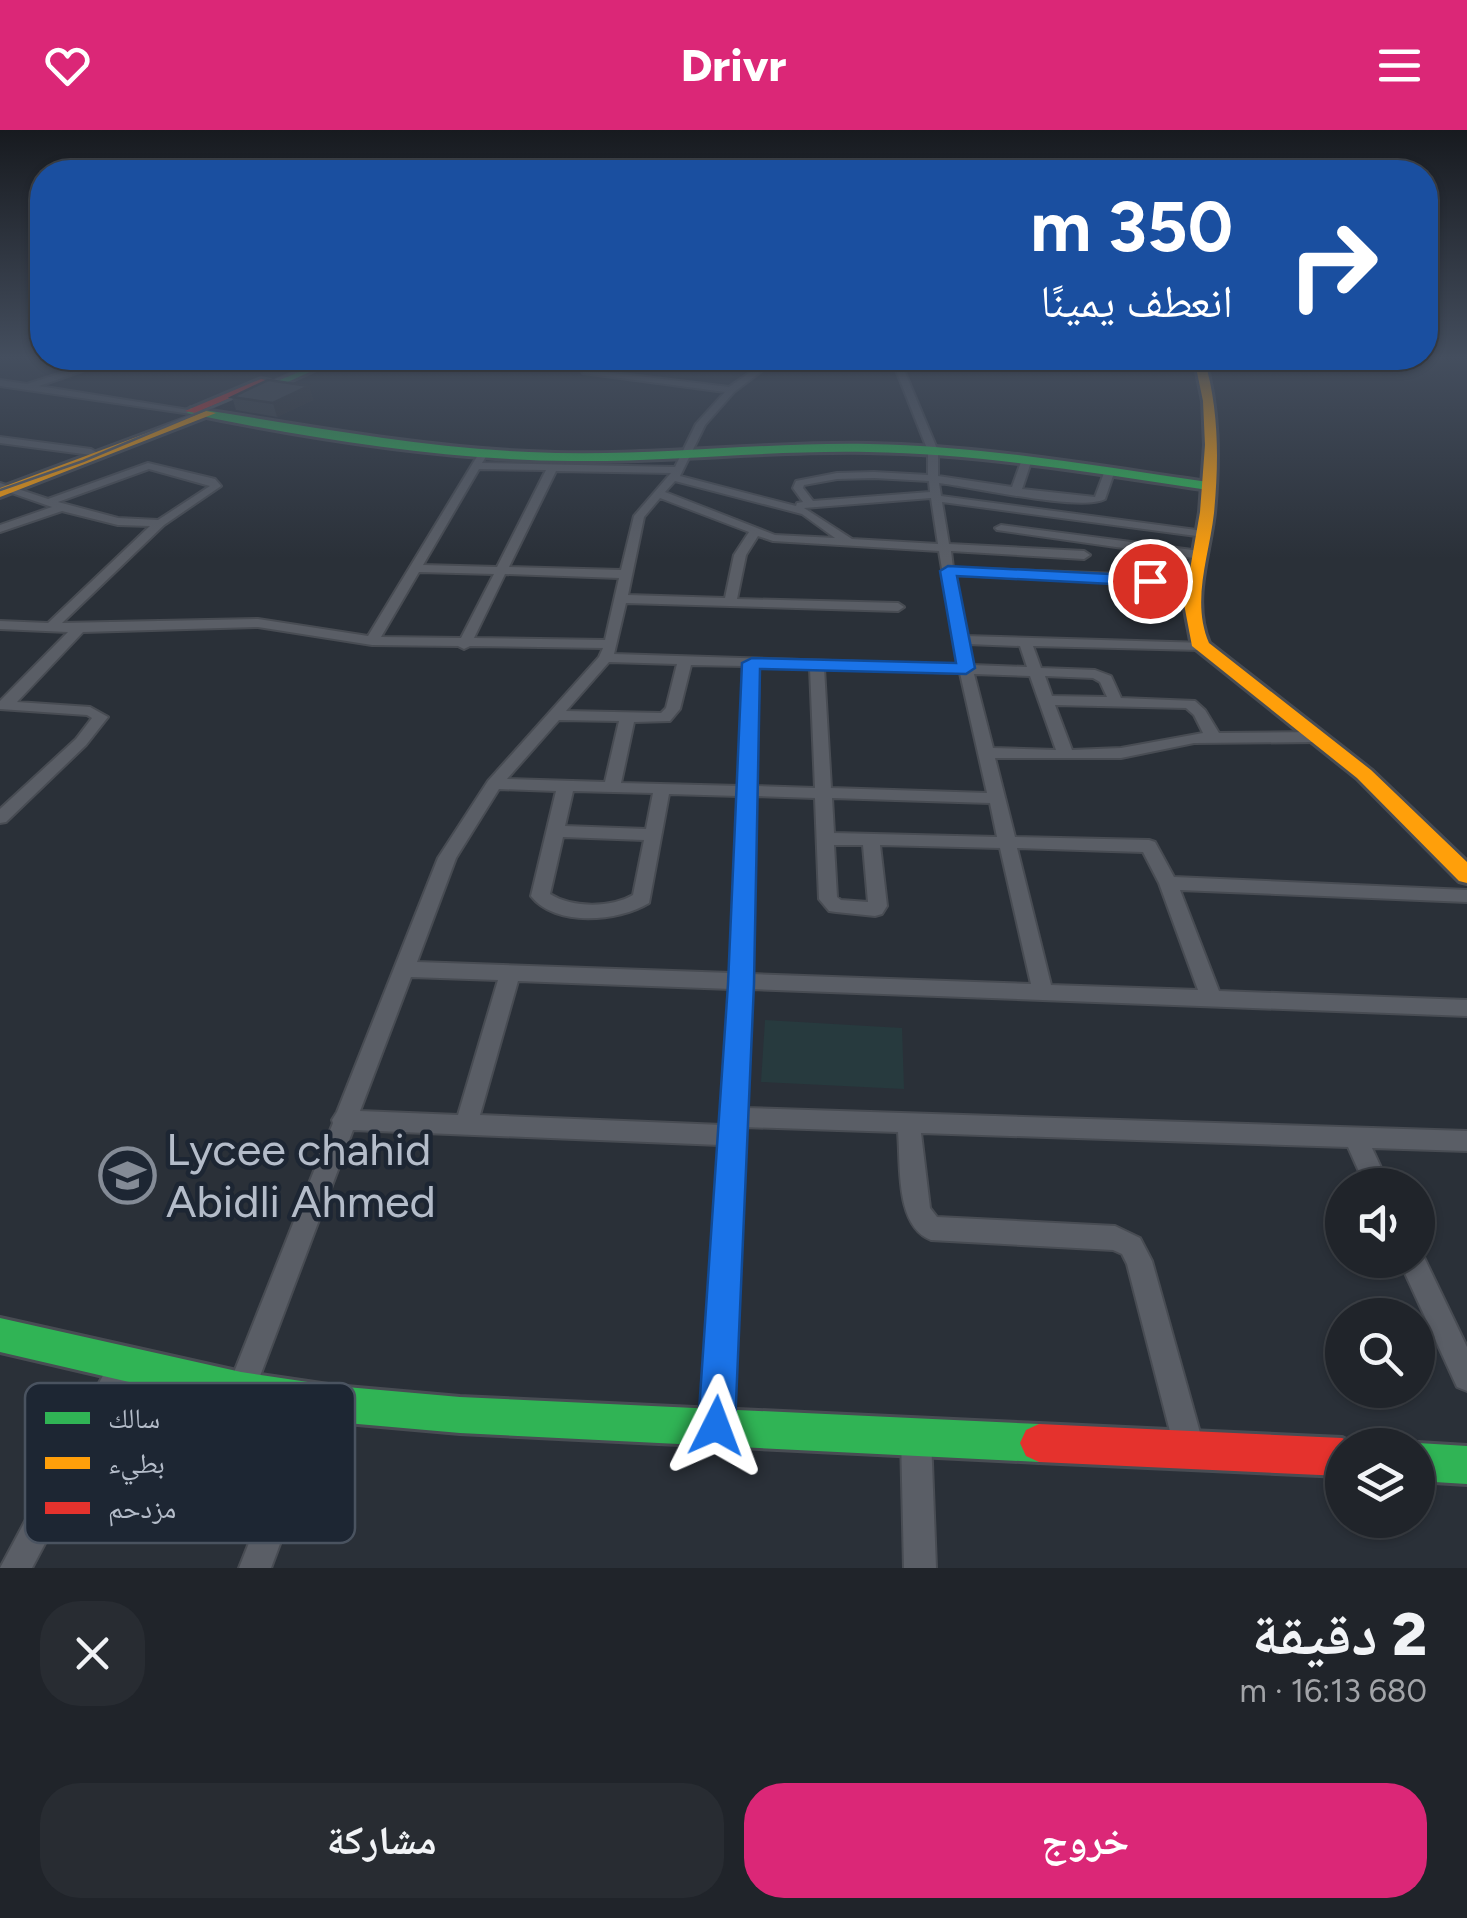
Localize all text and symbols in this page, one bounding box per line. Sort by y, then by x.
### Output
icon: heart [40,38,95,93]
text: Drivr [681,38,786,92]
icon: menu [1372,38,1427,93]
text: 350 m [1030,184,1233,269]
icon: right [1268,200,1398,330]
text: انعطف يمينًا [1040,274,1233,328]
pin [1108,539,1193,624]
icon: arrive [1123,554,1178,609]
place label: Lycee chahid Abidli Ahmed [166,1122,436,1228]
school or university icon: Lycee chahid Abidli Ahmed [97,1145,157,1205]
map controls [1325,1168,1435,1538]
button: sound [1325,1168,1435,1278]
button: search [1325,1298,1435,1408]
position arrow [664,1374,768,1478]
legend [25,1383,355,1543]
text: سالك [108,1401,160,1435]
button: layers [1325,1428,1435,1538]
text: بطيء [108,1446,165,1486]
text: مزدحم [108,1491,176,1527]
text: 2 دقيقة [1252,1598,1427,1670]
button: close [40,1601,145,1706]
text: 680 m · 16:13 [1240,1672,1427,1710]
button: مشاركة [40,1783,724,1898]
button: خروج [744,1783,1427,1898]

